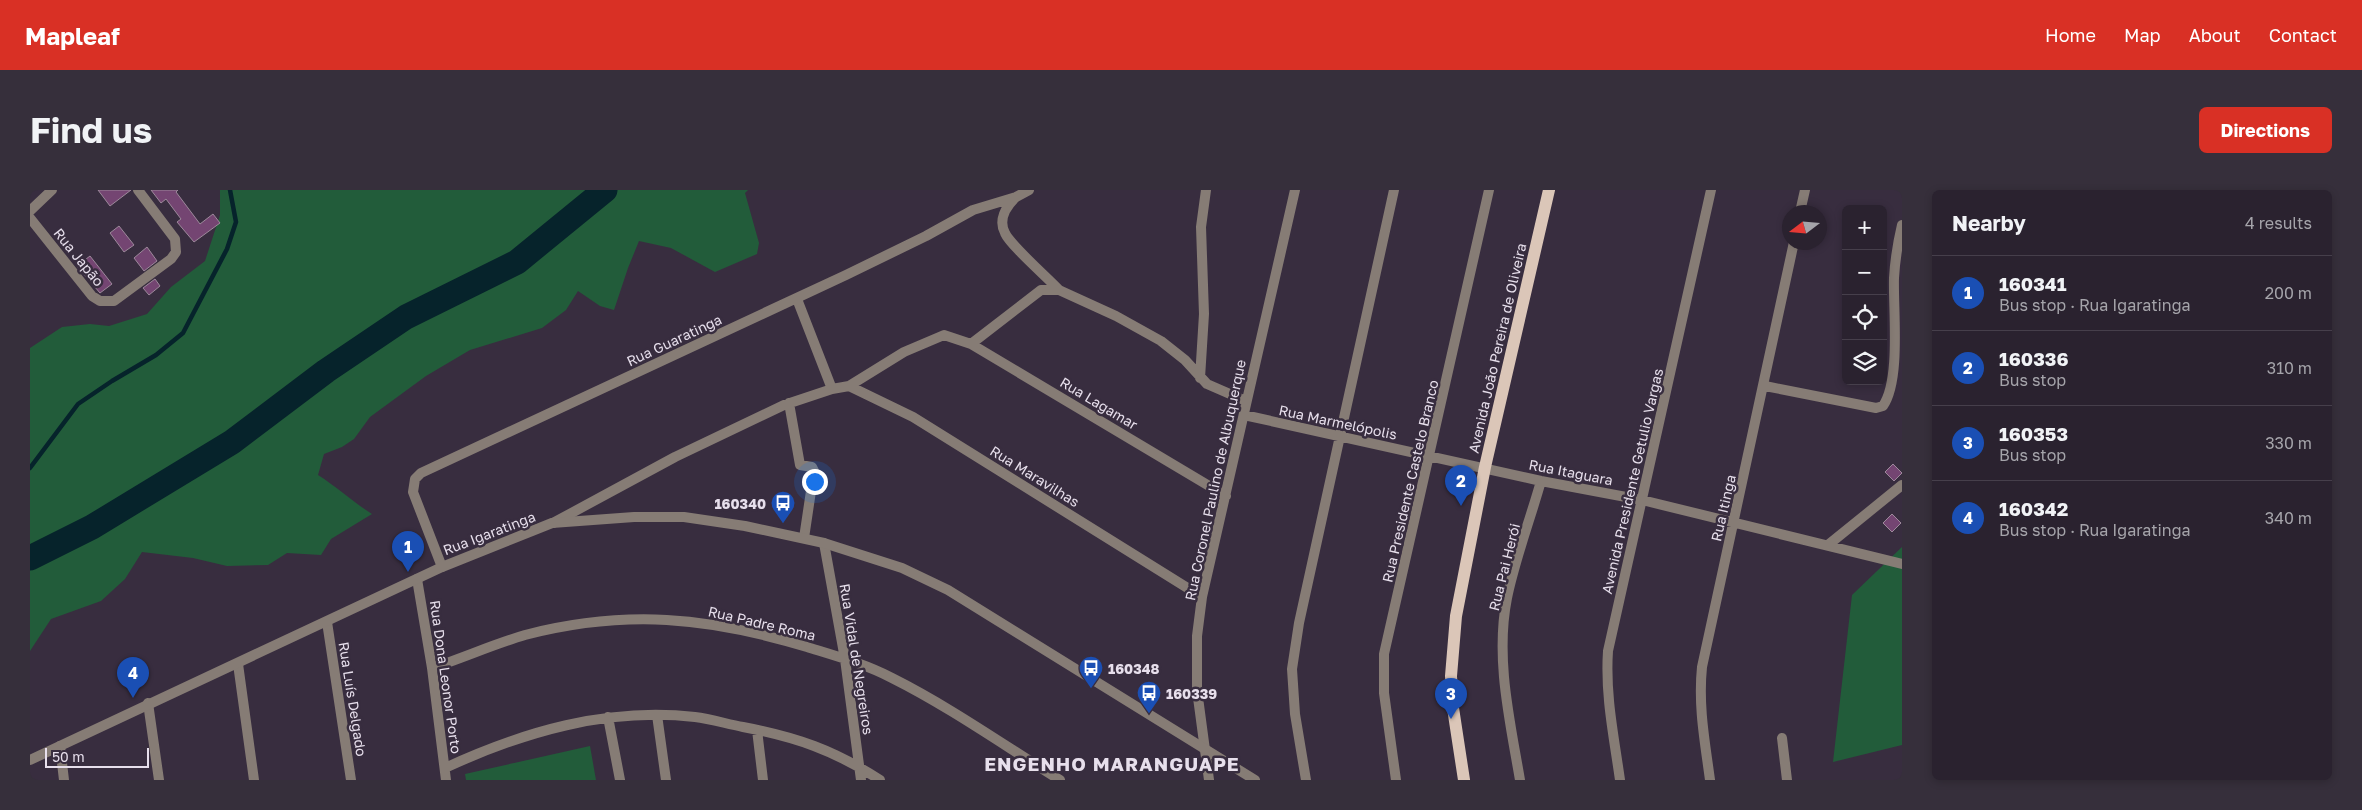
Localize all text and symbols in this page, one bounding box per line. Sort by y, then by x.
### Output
text: Mapleaf [25,21,120,50]
text: Home [2045,24,2096,46]
text: Map [2124,24,2161,46]
text: About [2189,24,2241,46]
text: Contact [2269,24,2337,46]
button: Directions [2199,107,2332,153]
text: Find us [30,109,152,151]
north arrow [1782,205,1827,250]
map controls [1842,205,1887,385]
button: + [1842,205,1887,250]
text: Nearby [1952,210,2026,236]
text: 4 results [2245,213,2312,233]
street label: Rua Japão [50,225,108,289]
street label: Avenida João Pereira de Oliveira [1465,241,1529,455]
button: − [1842,250,1887,295]
text: 160341 [1999,272,2066,295]
text: 1 [1964,283,1972,303]
text: 200 m [2265,283,2312,303]
button: locate [1842,295,1887,340]
text: Bus stop · Rua Igaratinga [1999,295,2191,315]
street label: Rua Guaratinga [624,311,724,369]
button: layers [1842,340,1887,385]
text: 160336 [1999,347,2068,370]
street label: Rua Coronel Paulino de Albuquerque [1181,358,1249,602]
text: 2 [1963,358,1973,378]
text: 310 m [2267,358,2312,378]
street label: Avenida Presidente Getulio Vargas [1598,367,1666,595]
text: Bus stop [1999,370,2066,390]
street label: Rua Lagamar [1057,373,1141,433]
street label: Rua Presidente Castelo Branco [1378,378,1442,584]
street label: Rua Marmelópolis [1277,401,1399,443]
text: 160353 [1999,422,2068,445]
text: 3 [1963,433,1973,453]
text: 330 m [2265,433,2312,453]
street label: Rua Maravilhas [987,442,1083,510]
text: Bus stop [1999,445,2066,465]
street label: Rua Itaguara [1528,456,1614,488]
pin: 2 [1445,465,1477,506]
your location [802,469,828,495]
street label: Rua Itinga [1707,473,1739,543]
bus stop icon: 160340 [770,490,796,524]
place label: 160340 [714,495,766,512]
text: 160342 [1999,497,2068,520]
street label: Rua Igaratinga [440,508,538,558]
text: 4 [1963,508,1973,528]
text: 340 m [2265,508,2312,528]
text: Bus stop · Rua Igaratinga [1999,520,2191,540]
street label: Rua Pai Herói [1485,522,1523,612]
pin: 1 [392,531,424,572]
street label: Rua Vidal de Negreiros [837,582,877,736]
street label: Rua Dona Leonor Porto [427,599,465,755]
street label: Rua Padre Roma [707,602,817,644]
street label: Rua Luís Delgado [336,641,370,757]
bus stop icon: 160348 [1078,655,1104,689]
pin: 4 [117,657,149,698]
place label: 160348 [1108,660,1159,677]
pin: 3 [1435,678,1467,719]
bus stop icon: 160339 [1136,680,1162,714]
place label: 160339 [1166,685,1217,702]
scale bar [45,745,149,768]
text: 50 m [52,748,85,765]
district label: ENGENHO MARANGUAPE [984,752,1240,775]

